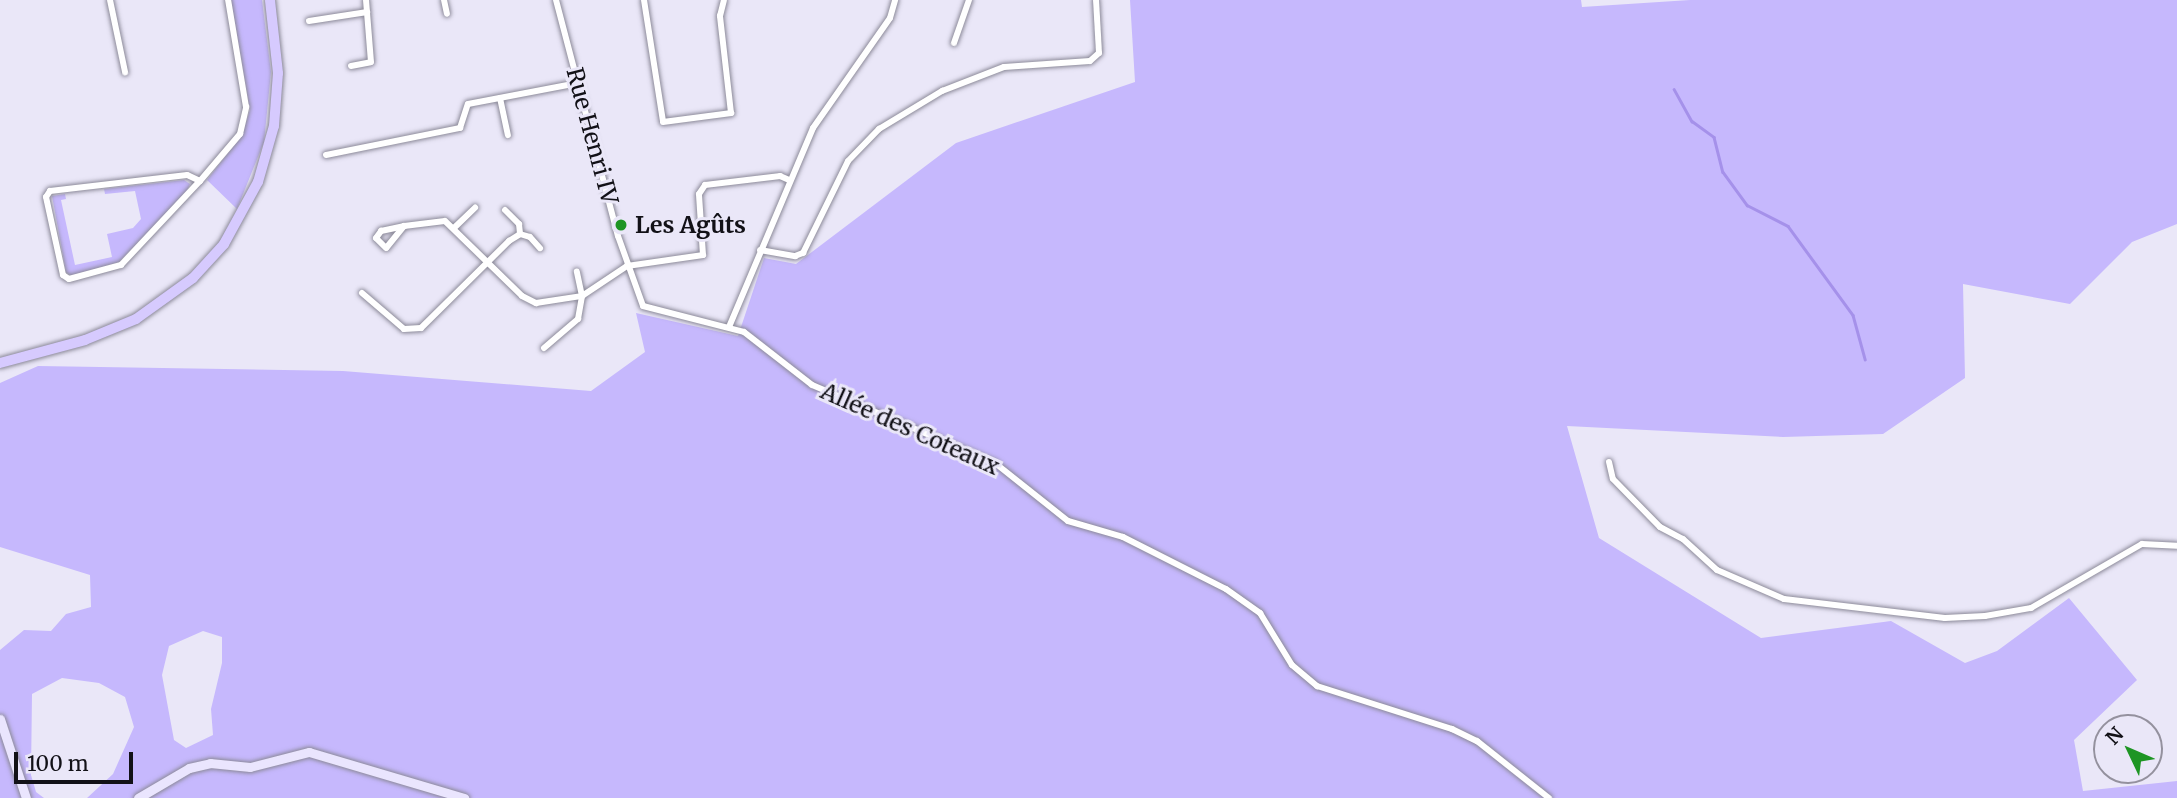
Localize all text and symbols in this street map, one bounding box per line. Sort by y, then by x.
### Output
street label: Rue Henri IV [561,65,623,207]
place label: Les Agûts [635,211,746,239]
marker: Les Agûts [613,217,629,233]
street label: Allée des Coteaux [816,377,1004,481]
north arrow [2093,714,2163,784]
text: N [2100,722,2128,750]
scale bar [18,738,136,782]
text: 100 m [27,750,89,777]

